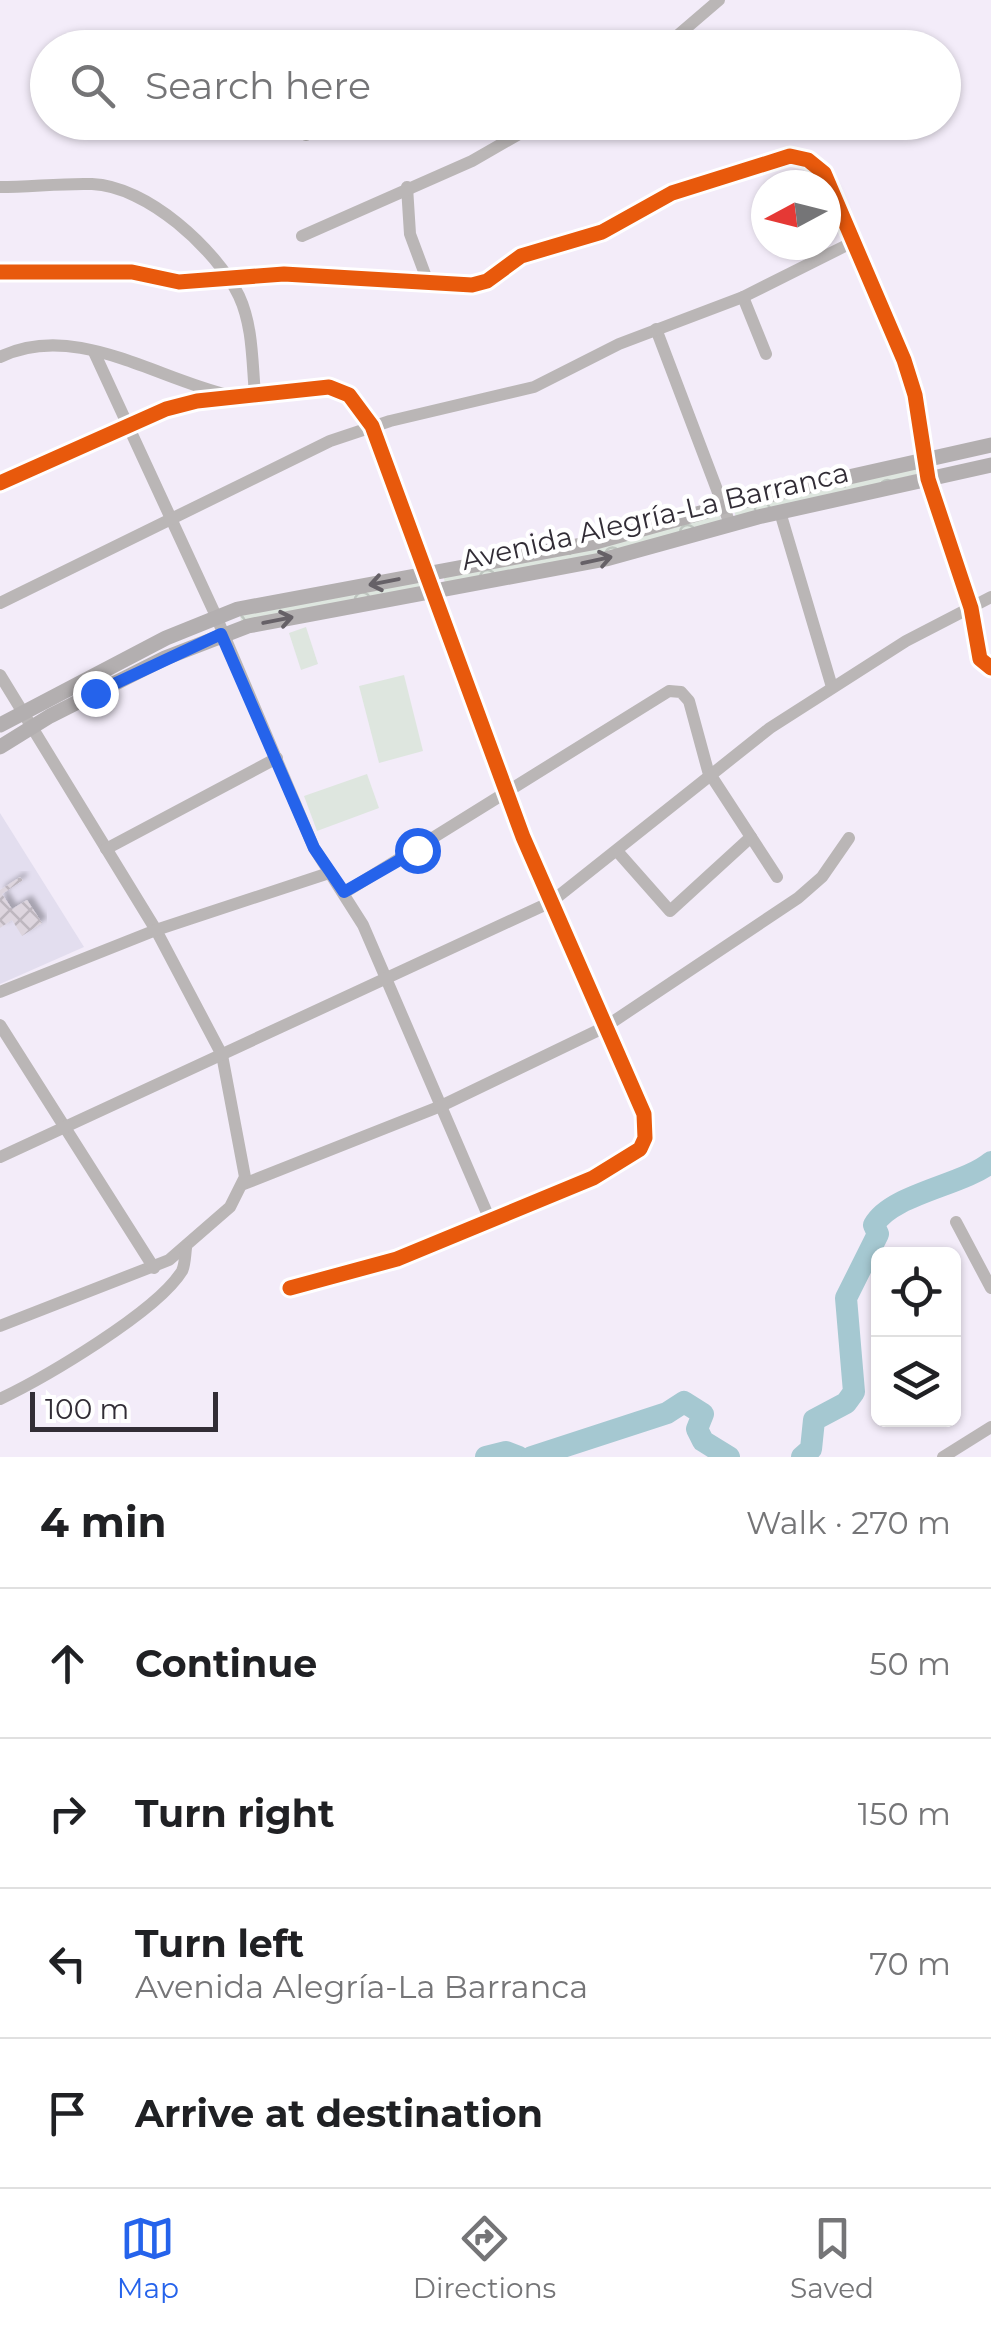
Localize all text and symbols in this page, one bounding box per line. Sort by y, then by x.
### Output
search box [30,30,961,140]
icon: search [65,58,120,113]
text: Search here [145,62,371,109]
north arrow [751,170,841,260]
street label: Avenida Alegría-La Barranca [458,455,852,577]
one-way arrow [580,550,612,568]
one-way arrow [368,573,401,592]
one-way arrow [261,610,294,629]
route end [73,671,119,717]
route start [395,828,441,874]
map controls [871,1247,961,1427]
button: locate [871,1247,961,1337]
button: layers [871,1337,961,1427]
scale bar [30,1387,218,1432]
text: 100 m [45,1392,129,1426]
text: 4 min [40,1496,167,1548]
text: Walk · 270 m [746,1503,951,1542]
icon: ahead [40,1636,95,1691]
text: Continue [135,1640,317,1687]
text: 50 m [869,1644,951,1683]
icon: right [40,1786,95,1841]
text: Turn right [135,1790,334,1837]
text: 150 m [858,1794,951,1833]
text: Turn left [135,1920,304,1967]
icon: left [40,1936,95,1991]
text: 70 m [869,1944,951,1983]
text: Avenida Alegría-La Barranca [135,1967,588,2006]
icon: arrive [40,2086,95,2141]
text: Arrive at destination [135,2090,543,2137]
tab: Map [117,2211,179,2305]
tab: Directions [413,2211,556,2305]
tab: Saved [790,2211,874,2305]

